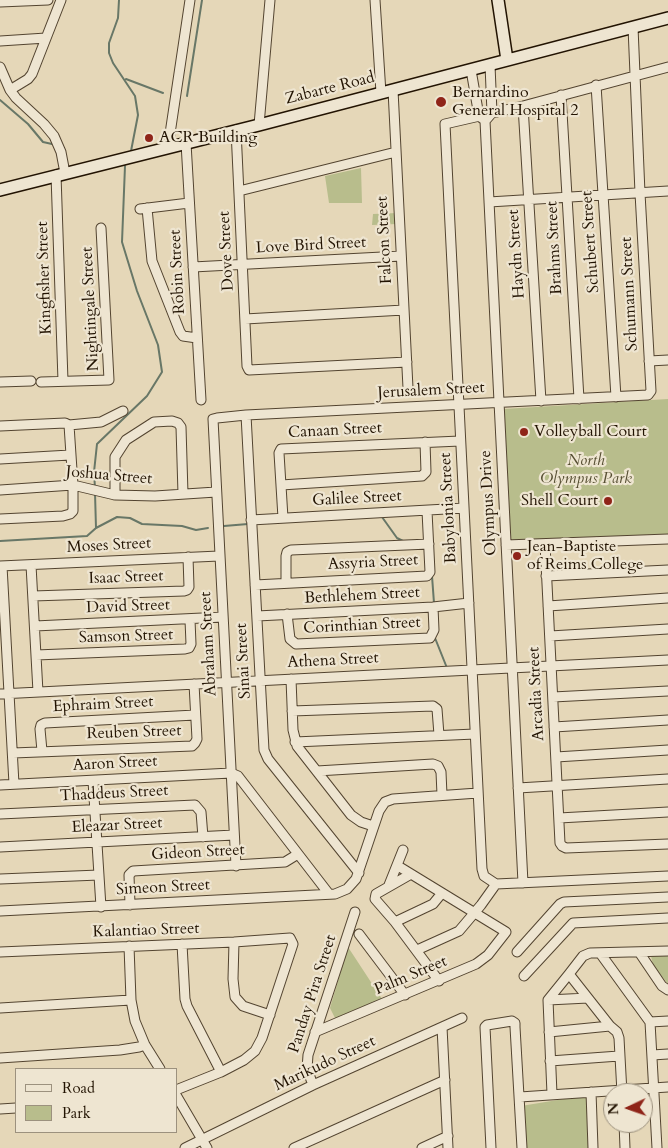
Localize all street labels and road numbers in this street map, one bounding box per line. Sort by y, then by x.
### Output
street label: Zabarte Road [283,69,377,109]
street label: Schubert Street [578,190,604,294]
street label: Falcon Street [373,196,397,284]
street label: Brahms Street [543,201,567,295]
street label: Haydn Street [504,209,530,299]
street label: Dove Street [215,211,239,291]
street label: Kingfisher Street [33,221,57,335]
street label: Robin Street [166,229,190,315]
street label: Love Bird Street [255,234,367,258]
street label: Schumann Street [617,236,643,352]
street label: Nightingale Street [78,246,104,372]
street label: Jerusalem Street [377,379,485,403]
street label: Canaan Street [288,419,382,443]
street label: Olympus Drive [477,450,501,556]
street label: Babylonia Street [437,452,461,564]
street label: Joshua Street [65,463,153,489]
street label: Galilee Street [312,487,402,511]
street label: Moses Street [66,534,152,558]
street label: Assyria Street [327,551,419,575]
street label: Isaac Street [88,567,164,589]
street label: Bethlehem Street [304,583,420,609]
street label: Abraham Street [197,591,221,697]
street label: David Street [86,596,170,618]
street label: Corinthian Street [303,613,421,639]
street label: Sinai Street [232,623,256,699]
street label: Samson Street [79,626,173,648]
street label: Arcadia Street [525,646,549,742]
street label: Athena Street [287,649,379,673]
street label: Ephraim Street [52,693,154,717]
street label: Reuben Street [86,722,182,744]
street label: Aaron Street [72,752,158,776]
street label: Thaddeus Street [59,782,169,806]
street label: Eleazar Street [71,814,163,838]
street label: Gideon Street [151,841,245,865]
street label: Simeon Street [116,876,210,900]
street label: Kalantiao Street [92,920,200,942]
street label: Panday Pira Street [285,932,341,1056]
street label: Palm Street [372,952,450,1000]
street label: Marikudo Street [271,1032,379,1096]

